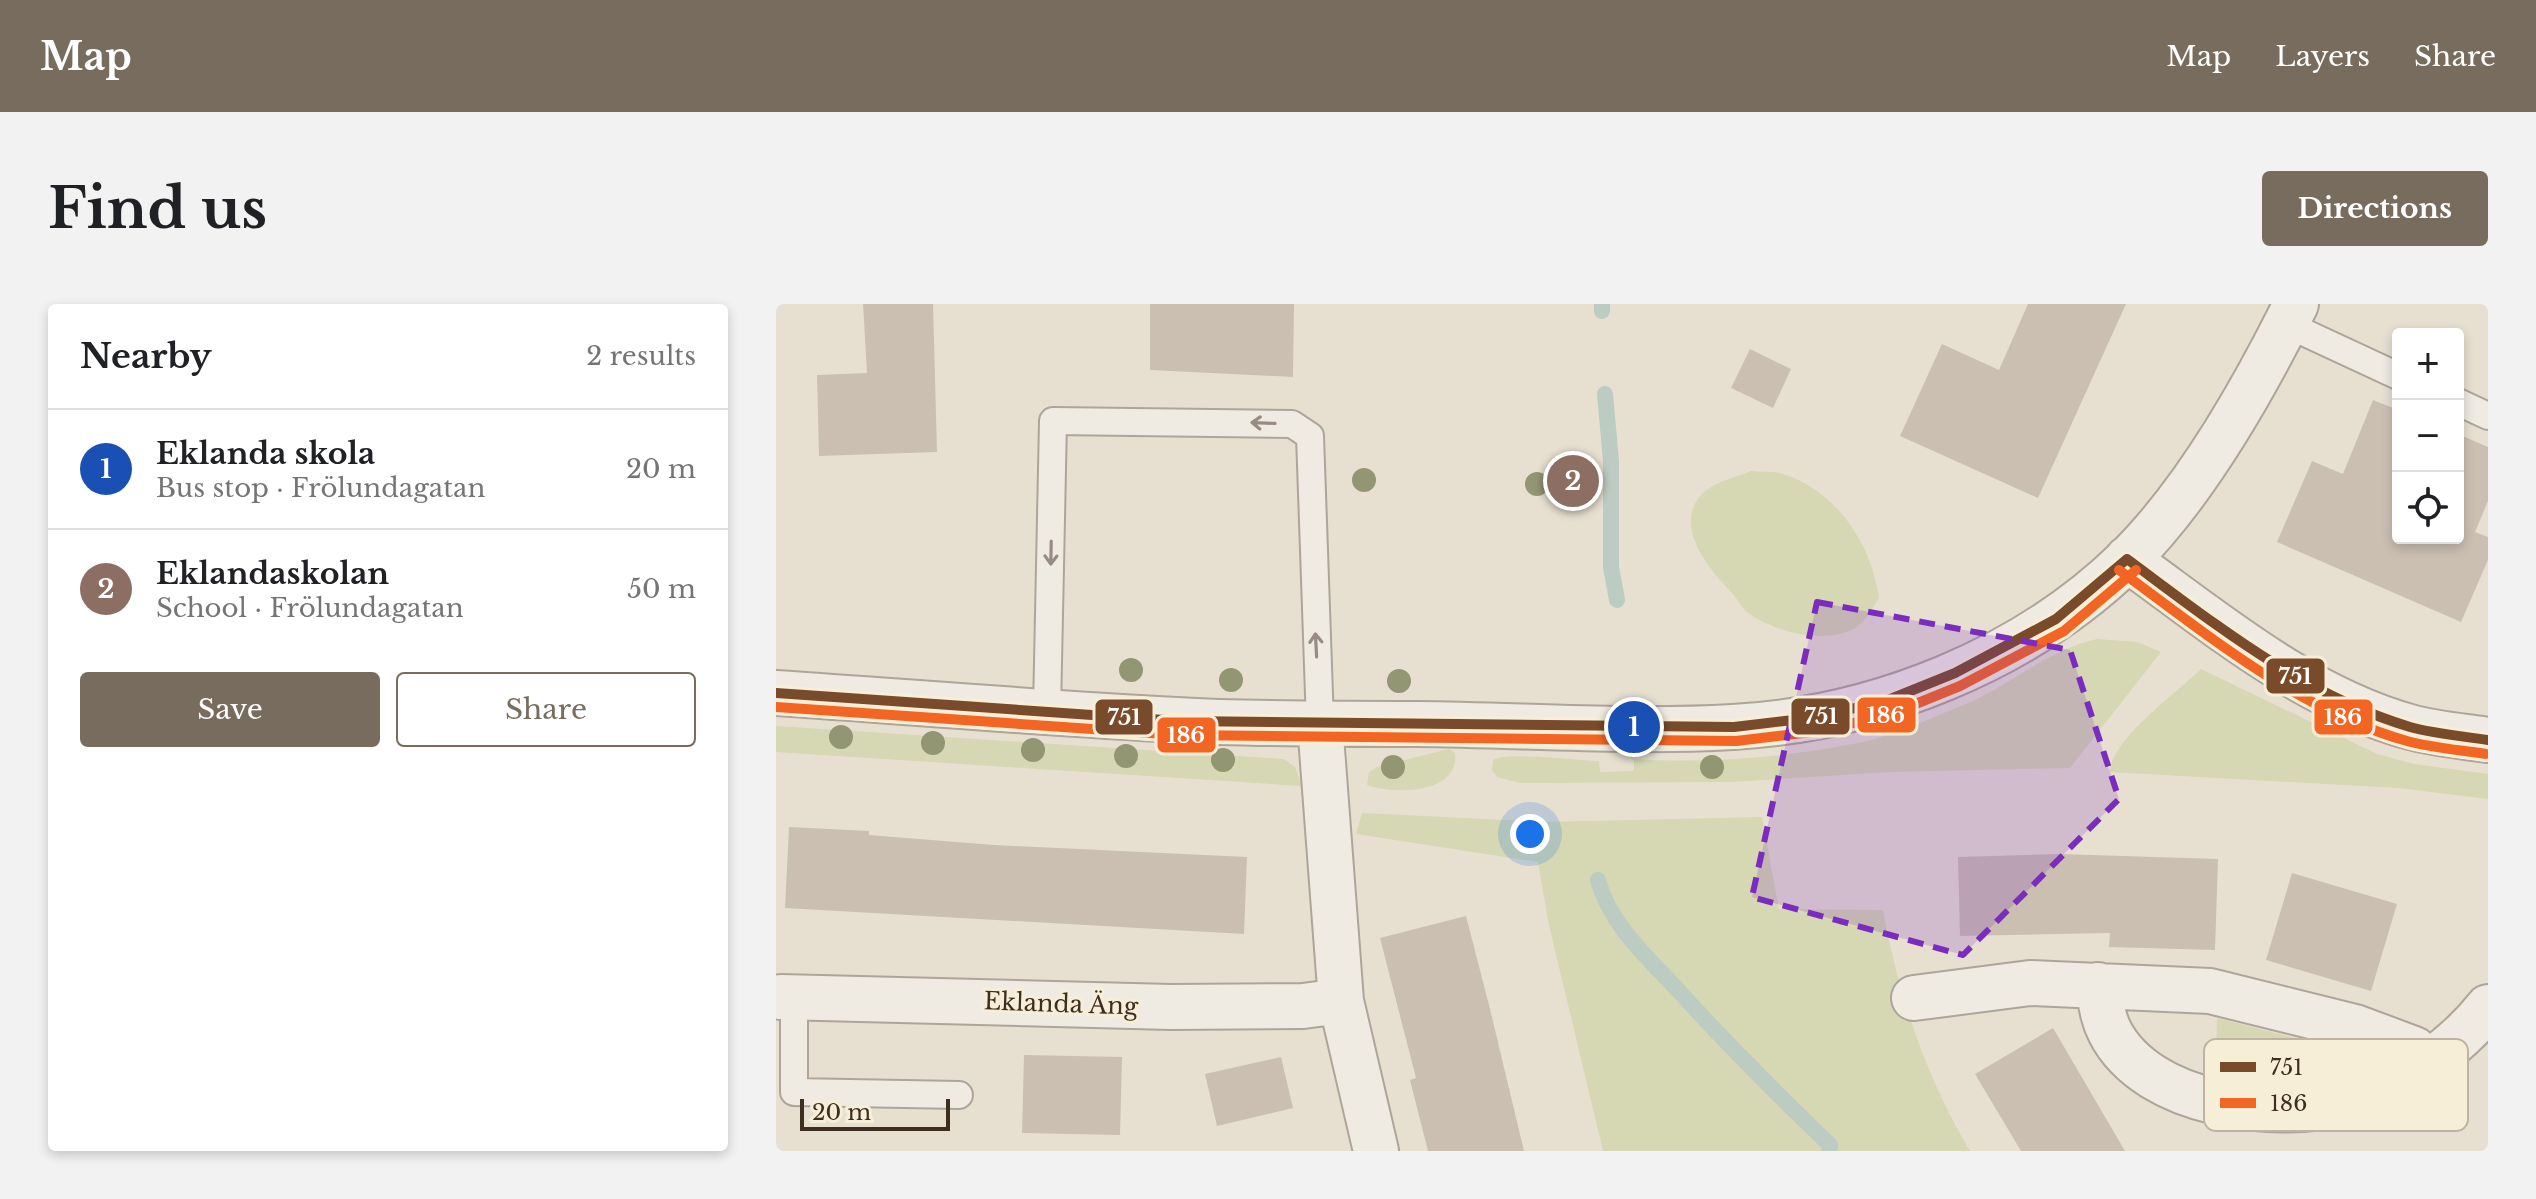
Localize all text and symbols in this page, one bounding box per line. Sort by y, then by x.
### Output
text: Map [40,33,132,80]
text: Map [2166,39,2231,74]
text: Layers [2275,39,2370,74]
text: Share [2414,39,2496,74]
button: Directions [2262,171,2488,246]
text: Find us [48,174,267,243]
map controls [2392,328,2464,544]
button: + [2392,328,2464,400]
text: Nearby [80,335,212,377]
text: 2 results [586,340,696,372]
button: − [2392,400,2464,472]
one-way arrow [1250,415,1277,431]
text: Eklanda skola [156,435,375,472]
pin: 2 [1547,451,1599,511]
text: 1 [100,453,112,485]
text: 20 m [626,453,696,485]
text: Bus stop · Frölundagatan [156,472,485,504]
button: locate [2392,472,2464,544]
one-way arrow [1043,539,1059,566]
text: Eklandaskolan [156,555,389,592]
text: 2 [98,573,114,605]
text: 50 m [627,573,696,605]
text: School · Frölundagatan [156,592,464,624]
one-way arrow [1308,632,1323,659]
line badge: 751 [2265,657,2326,695]
text: 751 [2278,663,2312,690]
button: Save [80,672,380,747]
button: Share [396,672,696,747]
line badge: 186 [1856,696,1917,734]
pin: 1 [1608,697,1660,757]
line badge: 751 [1790,697,1851,736]
line badge: 751 [1094,698,1154,736]
line badge: 186 [2313,698,2374,736]
text: 186 [1867,702,1905,729]
text: 751 [1804,703,1838,730]
text: 751 [1107,704,1141,731]
text: 186 [2324,704,2362,731]
line badge: 186 [1156,716,1217,754]
text: 186 [1167,722,1205,749]
your location [1510,814,1550,854]
street label: Eklanda Äng [983,986,1139,1021]
legend [2204,1039,2468,1131]
text: 751 [2270,1054,2303,1081]
text: 186 [2270,1090,2307,1117]
scale bar [800,1095,950,1131]
text: 20 m [812,1099,871,1126]

